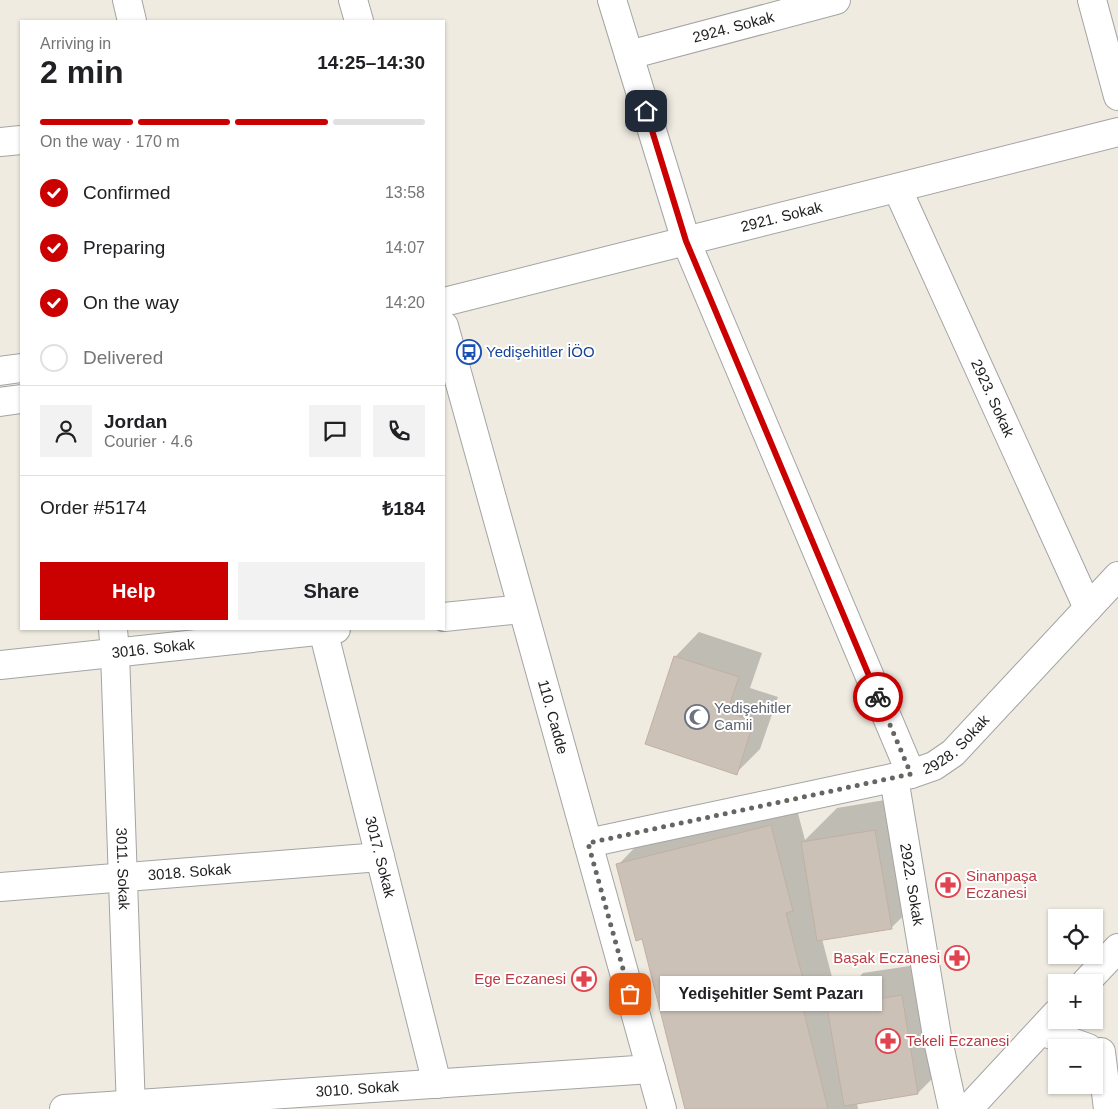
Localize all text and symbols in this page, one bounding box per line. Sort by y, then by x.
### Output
street label: 2924. Sokak [691,8,776,46]
text: Arriving in [40,35,111,52]
text: 14:25–14:30 [317,52,425,73]
text: 2 min [40,54,124,90]
pin [625,90,667,132]
icon: home [632,97,660,125]
text: On the way · 170 m [40,133,180,150]
icon: check [40,179,68,207]
text: Confirmed [83,182,171,203]
text: 13:58 [385,184,425,201]
street label: 2921. Sokak [739,198,824,235]
icon: check [40,234,68,262]
text: Preparing [83,237,165,258]
text: 14:07 [385,239,425,256]
icon: check [40,289,68,317]
text: On the way [83,292,179,313]
text: 14:20 [385,294,425,311]
bus stop icon: Yedişehitler İÖO [456,339,482,365]
place label: Yedişehitler İÖO [486,343,595,360]
text: Delivered [83,347,163,368]
street label: 2923. Sokak [968,357,1018,440]
button: person [40,405,92,457]
button: chat [309,405,361,457]
button: phone [373,405,425,457]
text: Jordan [104,411,167,432]
text: Courier · 4.6 [104,433,193,450]
text: Order #5174 [40,497,147,518]
text: ₺184 [382,498,425,519]
button: Help [40,562,228,620]
button: Share [238,562,425,620]
street label: 3016. Sokak [111,635,196,661]
courier [853,672,903,722]
street label: 110. Cadde [535,678,572,756]
icon: bike [864,683,892,711]
place label: Yedişehitler Camii [714,699,791,733]
mosque icon: Yedişehitler Camii [684,704,710,730]
street label: 2928. Sokak [920,711,993,777]
street label: 3017. Sokak [362,814,399,900]
street label: 3011. Sokak [113,827,133,911]
street label: 2922. Sokak [897,842,928,927]
street label: 3018. Sokak [147,860,232,883]
place label: Sinanpaşa Eczanesi [966,867,1038,901]
pharmacy icon: Sinanpaşa Eczanesi [935,872,961,898]
map controls [1048,909,1103,1094]
button: locate [1048,909,1103,964]
pharmacy icon: Başak Eczanesi [944,945,970,971]
place label: Başak Eczanesi [833,949,940,966]
pharmacy icon: Ege Eczanesi [571,966,597,992]
place label: Ege Eczanesi [474,970,566,987]
pin [609,973,651,1015]
button: + [1048,974,1103,1029]
callout: Yedişehitler Semt Pazarı [660,976,882,1012]
icon: bag [616,980,644,1008]
text: Yedişehitler Semt Pazarı [679,985,863,1002]
pharmacy icon: Tekeli Eczanesi [875,1028,901,1054]
place label: Tekeli Eczanesi [906,1032,1009,1049]
button: − [1048,1039,1103,1094]
street label: 3010. Sokak [315,1077,400,1100]

